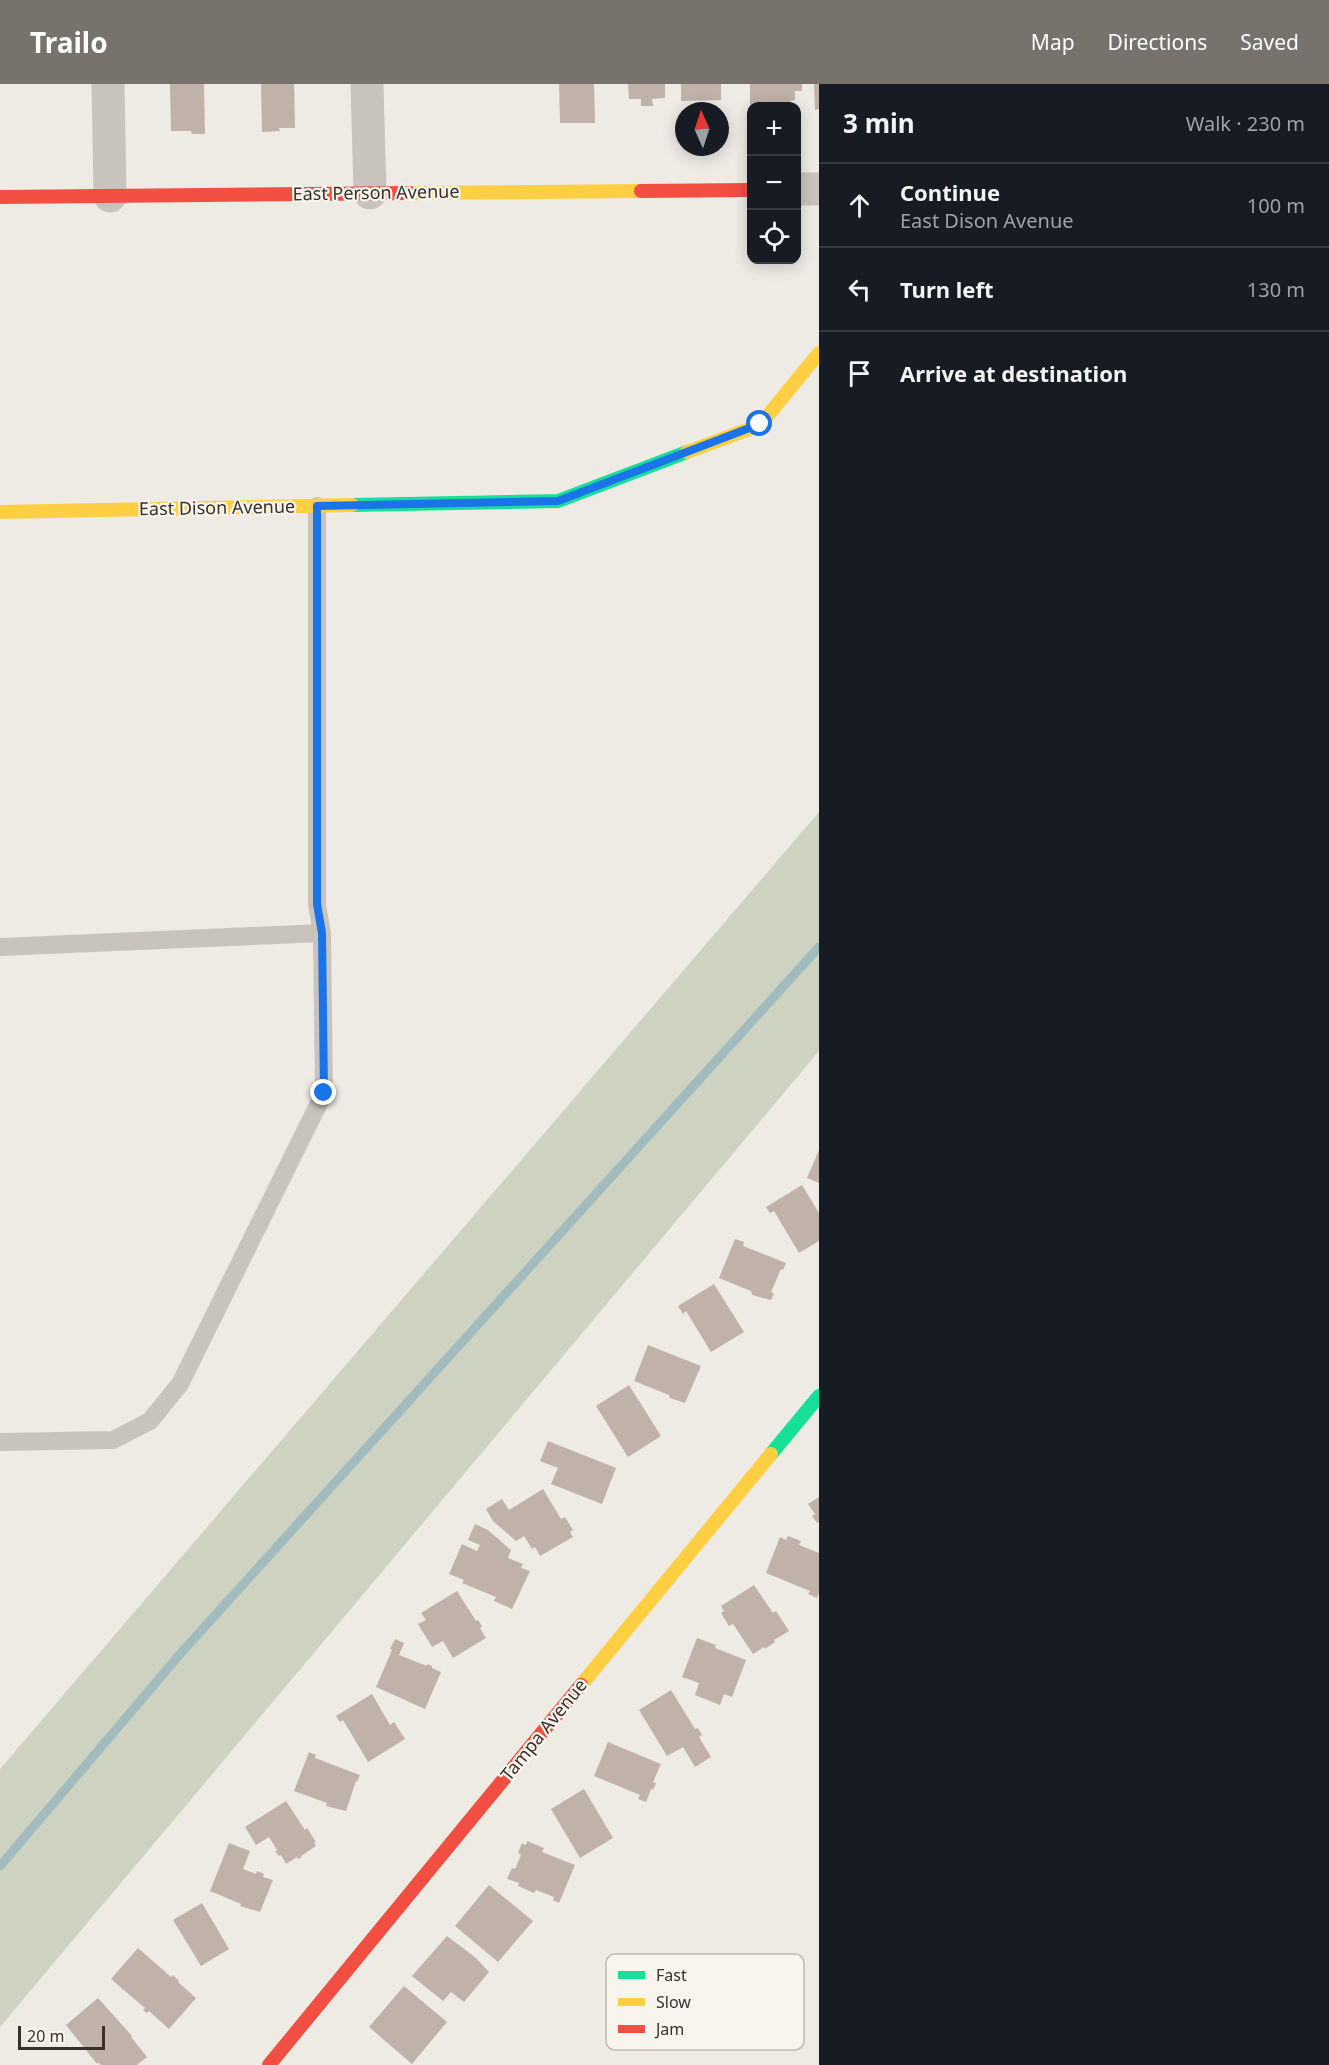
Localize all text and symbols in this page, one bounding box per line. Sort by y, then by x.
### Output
text: Trailo [30,23,108,61]
text: Map [1031,28,1075,56]
text: Directions [1108,28,1207,56]
text: Saved [1240,28,1299,56]
north arrow [675,102,729,156]
map controls [747,102,801,264]
button: + [747,102,801,156]
text: 3 min [843,105,915,141]
text: Walk · 230 m [1186,110,1305,137]
button: − [747,156,801,210]
text: Continue [900,177,1000,207]
street label: East Person Avenue [292,179,460,205]
icon: ahead [843,189,876,222]
text: 100 m [1247,192,1305,219]
text: East Dison Avenue [900,207,1074,234]
button: locate [747,210,801,264]
icon: left [843,273,876,306]
text: Turn left [900,274,994,304]
text: 130 m [1247,276,1305,303]
icon: arrive [843,357,876,390]
text: Arrive at destination [900,358,1127,388]
route start [746,410,772,436]
street label: East Dison Avenue [139,494,295,520]
route end [310,1079,336,1105]
street label: Tampa Avenue [495,1673,592,1785]
legend [606,1954,804,2050]
text: Fast [656,1964,687,1986]
text: Slow [656,1991,691,2013]
text: Jam [654,2018,684,2040]
scale bar [18,2023,105,2050]
text: 20 m [27,2025,64,2047]

